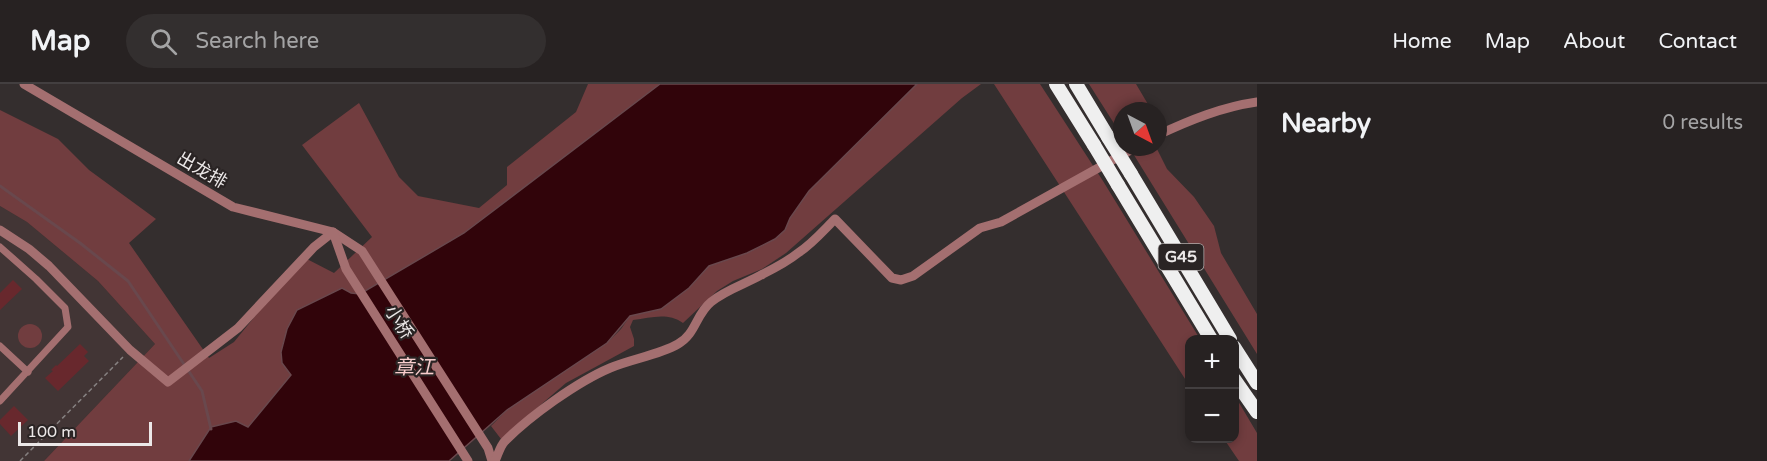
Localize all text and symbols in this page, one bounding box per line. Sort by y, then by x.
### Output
search box [126,14,546,68]
text: Map [30,24,90,58]
icon: search [147,25,180,58]
text: Search here [195,28,319,54]
text: Home [1392,29,1452,54]
text: Map [1485,29,1530,54]
text: About [1563,29,1625,54]
text: Contact [1658,29,1737,54]
north arrow [1113,102,1167,156]
text: Nearby [1281,108,1371,139]
text: 0 results [1663,111,1743,135]
street label: 出龙排 [173,147,231,193]
road number: G45 [1158,244,1204,270]
street label: 小桥 [380,301,418,343]
map controls [1185,335,1239,443]
button: + [1185,335,1239,389]
water label: 章江 [394,356,436,380]
button: − [1185,389,1239,443]
scale bar [18,419,152,446]
text: 100 m [27,422,76,442]

